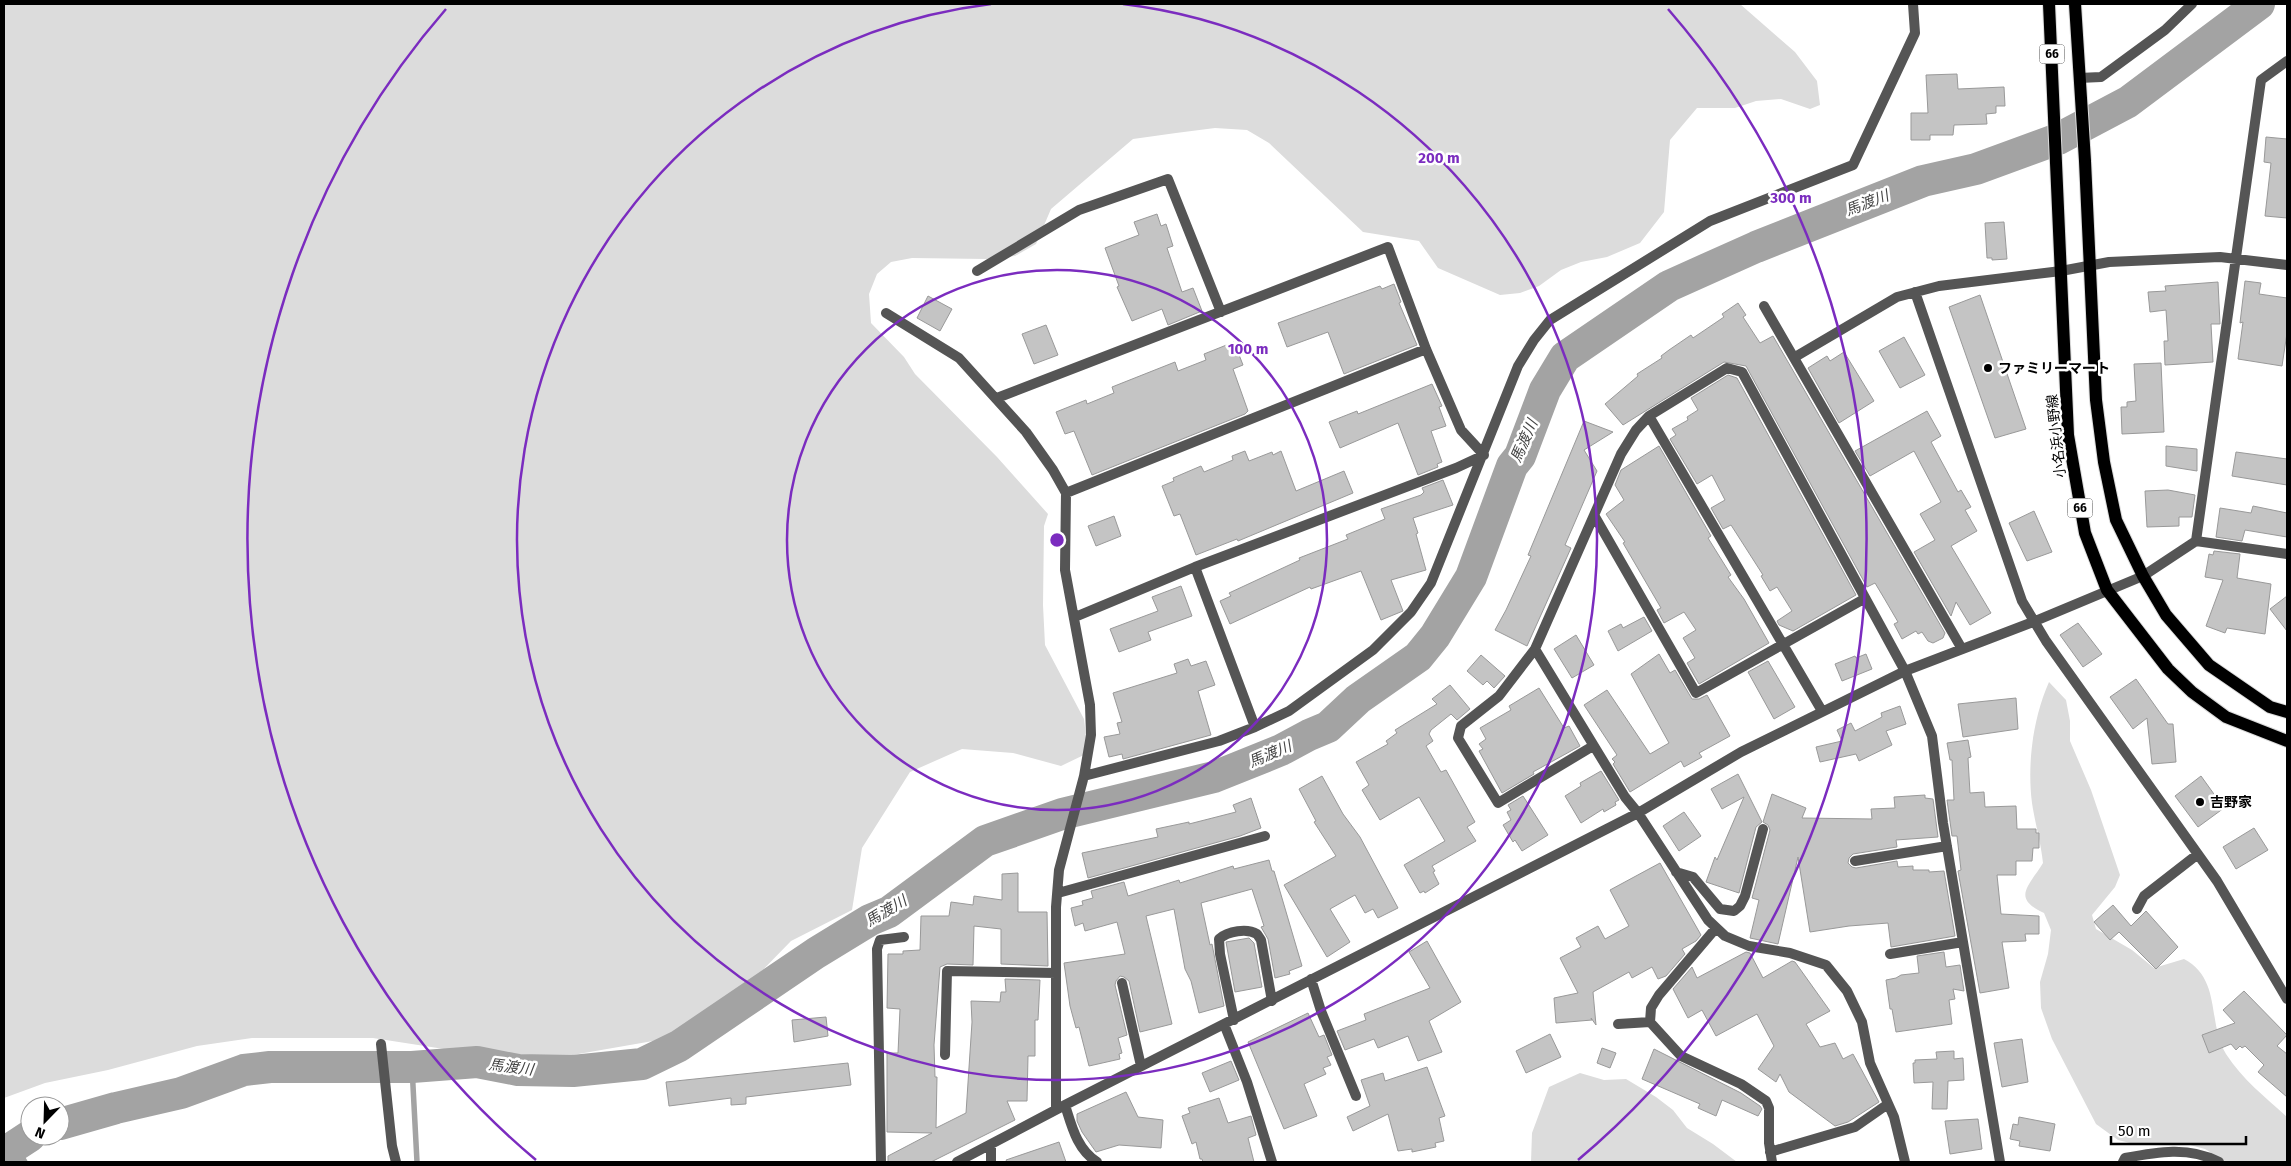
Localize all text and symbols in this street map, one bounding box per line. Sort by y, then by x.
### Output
road number: 66 [2040,44,2064,64]
text: 200 m [1418,149,1460,167]
water label: 馬渡川 [1843,186,1893,219]
text: 300 m [1769,189,1812,207]
text: 100 m [1228,340,1268,358]
place label: ファミリーマート [1998,360,2110,377]
marker: ファミリーマート [1982,362,1994,374]
street label: 小名浜小野線 [2044,393,2069,479]
water label: 馬渡川 [1507,415,1542,465]
road number: 66 [2068,498,2092,518]
centre of rings [1048,531,1066,549]
water label: 馬渡川 [1246,736,1296,771]
place label: 吉野家 [2210,794,2252,811]
marker: 吉野家 [2194,796,2206,808]
water label: 馬渡川 [862,891,912,930]
water label: 馬渡川 [488,1055,536,1079]
north arrow [20,1096,70,1146]
scale bar [2111,1114,2246,1146]
text: 50 m [2118,1122,2151,1140]
text: N [33,1123,48,1142]

